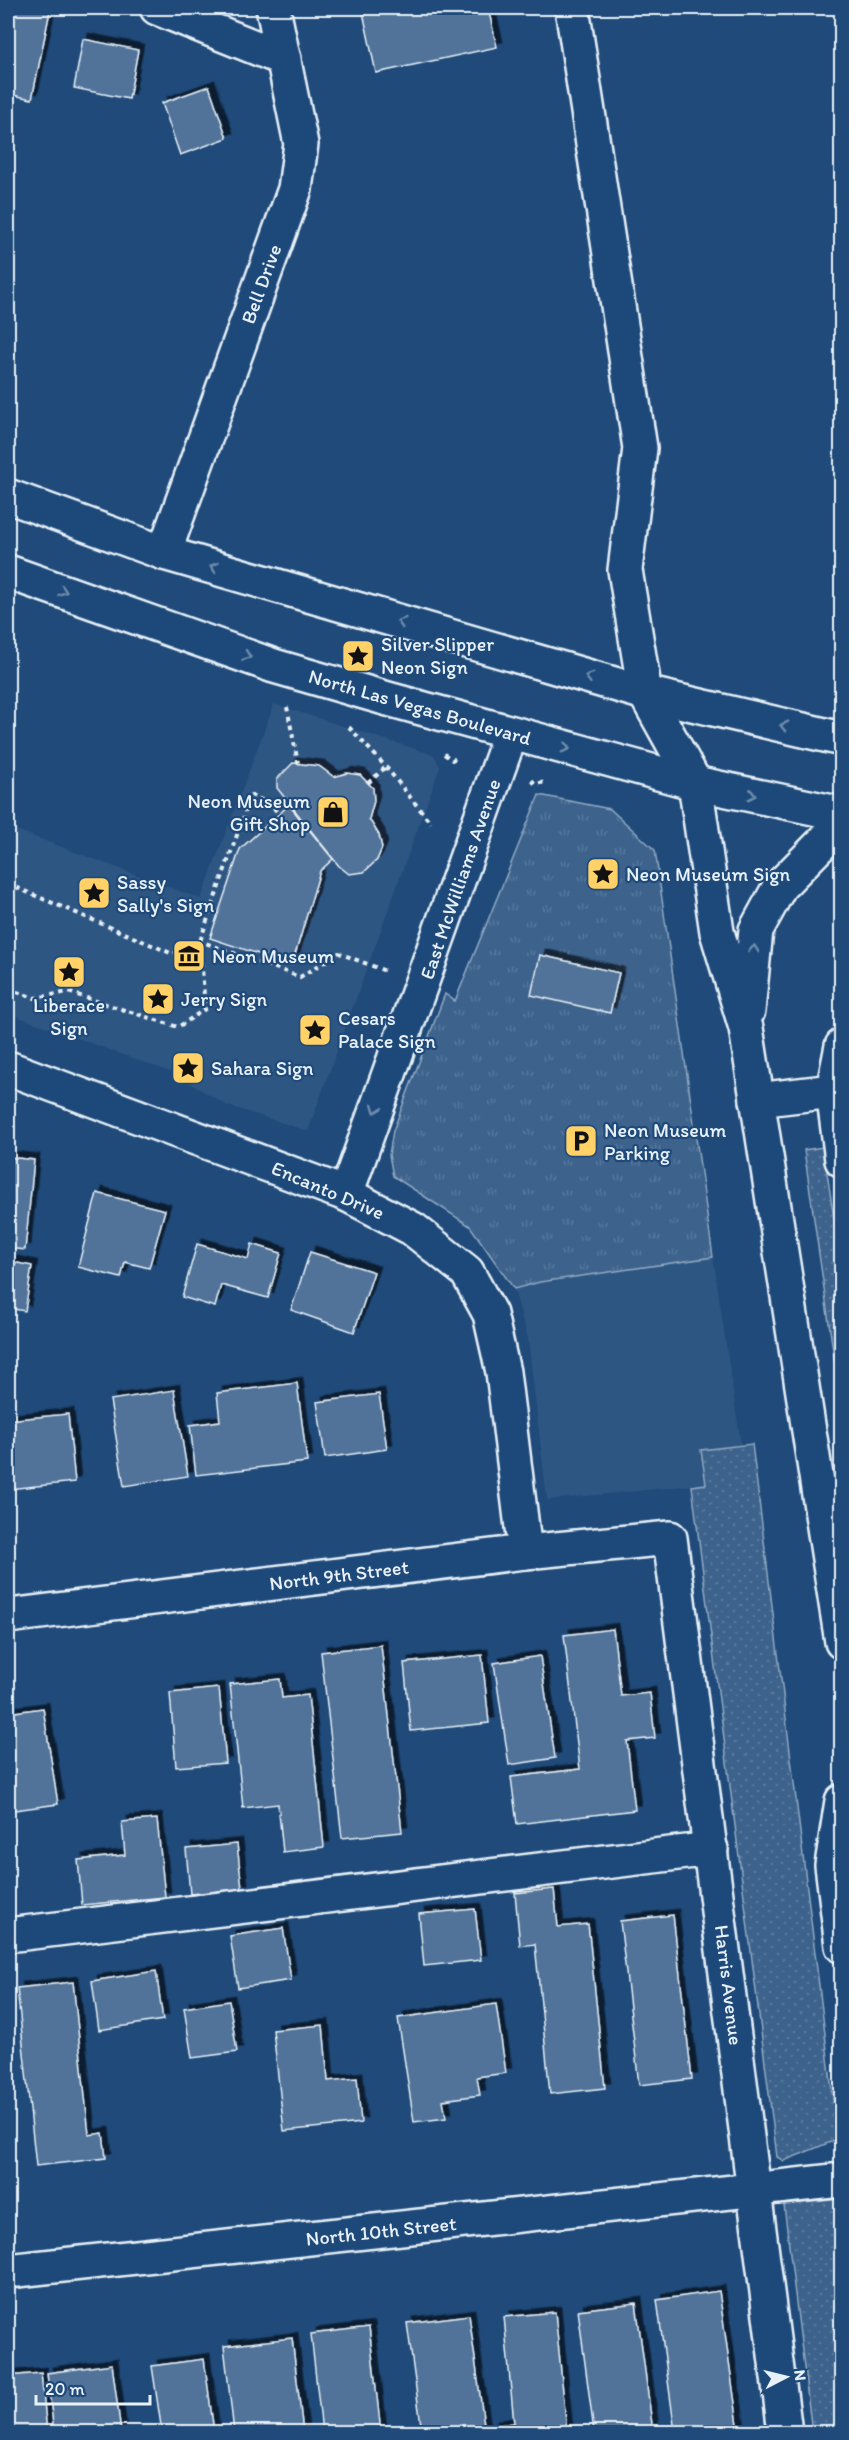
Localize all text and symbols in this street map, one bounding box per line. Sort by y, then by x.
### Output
street label: Bell Drive [236,241,286,327]
one-way arrow [209,562,220,574]
one-way arrow [57,583,68,596]
one-way arrow [397,617,407,629]
place label: Silver Slipper Neon Sign [381,632,494,679]
place icon: Silver Slipper Neon Sign [340,638,376,674]
one-way arrow [241,648,251,661]
street label: North Las Vegas Boulevard [306,664,534,750]
one-way arrow [584,671,594,684]
one-way arrow [780,721,790,734]
one-way arrow [561,741,571,754]
street label: East McWilliams Avenue [414,776,506,982]
one-way arrow [747,788,757,801]
place label: Neon Museum Gift Shop [188,789,310,836]
shop icon: Neon Museum Gift Shop [315,794,351,830]
place icon: Neon Museum Sign [585,856,621,892]
place label: Neon Museum Sign [626,862,791,886]
place label: Sassy Sally's Sign [117,870,214,917]
place icon: Sassy Sally's Sign [76,875,112,911]
museum icon: Neon Museum [171,938,207,974]
place label: Neon Museum [212,944,335,968]
one-way arrow [747,945,760,954]
place icon: Liberace Sign [51,954,87,990]
place icon: Jerry Sign [140,981,176,1017]
place label: Jerry Sign [181,987,267,1011]
place label: Liberace Sign [33,993,105,1040]
place label: Cesars Palace Sign [338,1006,436,1053]
place icon: Cesars Palace Sign [297,1012,333,1048]
place icon: Sahara Sign [170,1050,206,1086]
place label: Sahara Sign [211,1056,314,1080]
one-way arrow [371,1103,383,1114]
place label: Neon Museum Parking [604,1118,727,1165]
parking icon: Neon Museum Parking [563,1123,599,1159]
street label: Encanto Drive [268,1156,388,1224]
street label: North 9th Street [268,1554,411,1595]
street label: Harris Avenue [710,1923,748,2047]
street label: North 10th Street [304,2211,458,2251]
north arrow [756,2347,816,2407]
scale bar [36,2368,150,2406]
text: N [790,2369,810,2382]
text: 20 m [45,2378,85,2400]

